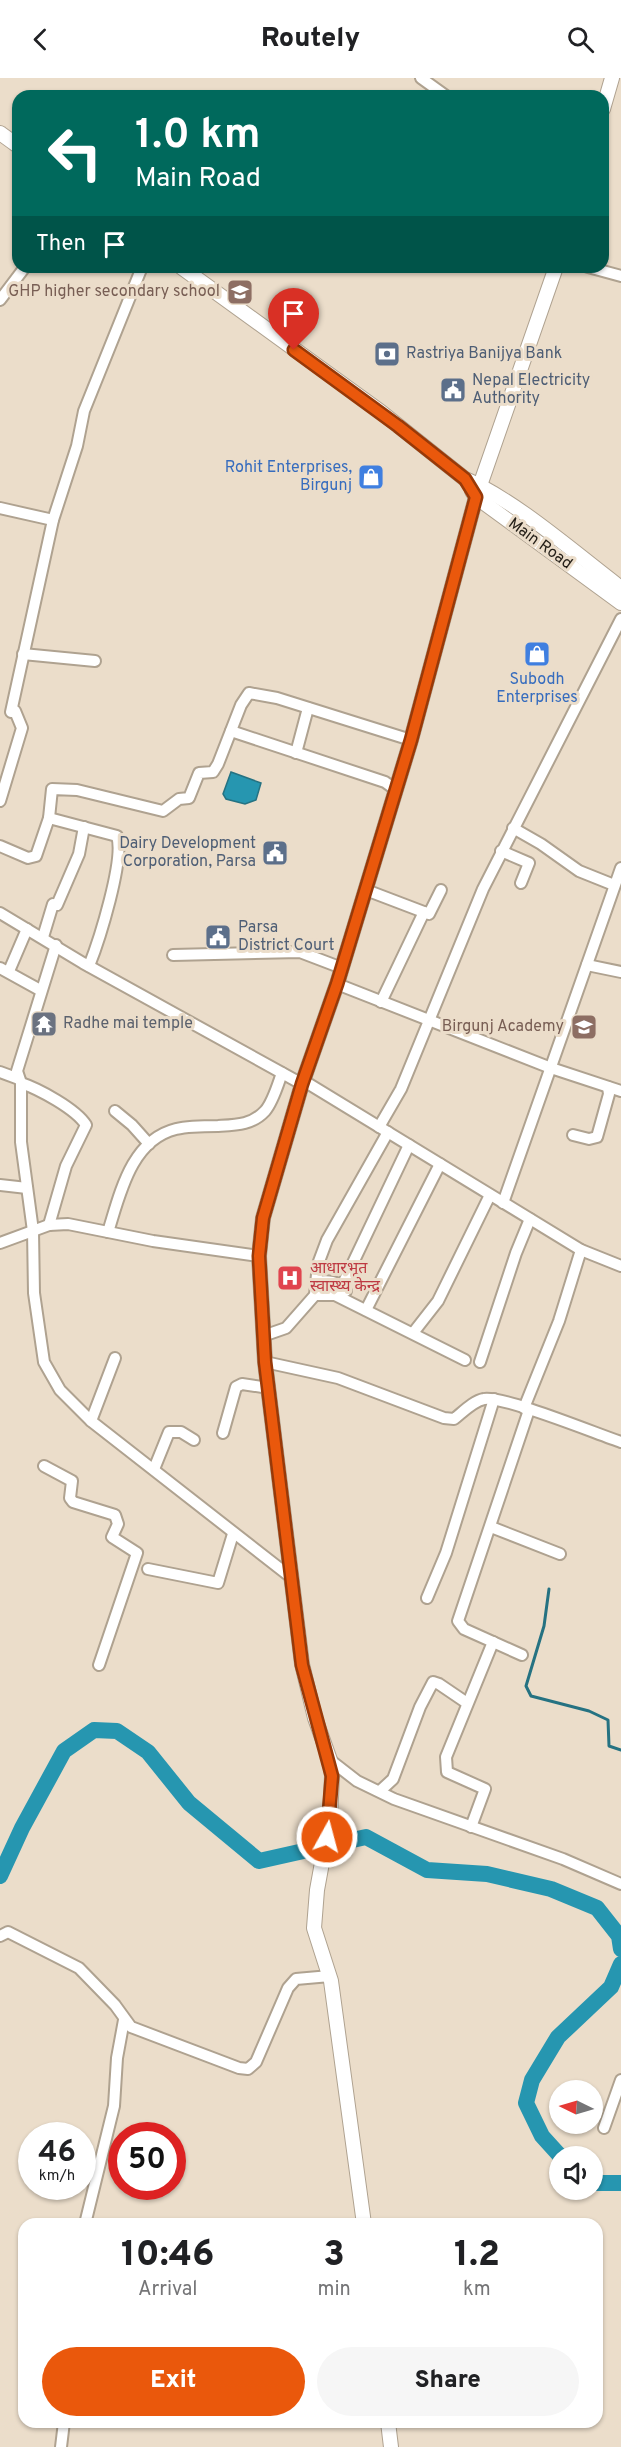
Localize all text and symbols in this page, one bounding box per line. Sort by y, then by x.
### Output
text: Routely [261,22,360,56]
icon: back [24,23,57,56]
icon: search [564,23,597,56]
text: 1.0 km [135,110,261,163]
icon: left [36,114,114,192]
text: Main Road [135,162,261,196]
icon: arrive [98,228,131,261]
text: Then [36,231,86,258]
school or university icon: GHP higher secondary school [225,277,255,307]
place label: GHP higher secondary school [8,282,220,302]
pin [268,288,319,350]
icon: arrive [277,297,310,330]
bank icon: Rastriya Banijya Bank [372,339,402,369]
place label: Rastriya Banijya Bank [406,344,562,364]
place label: Nepal Electricity Authority [472,371,590,409]
public building icon: Nepal Electricity Authority [438,375,468,405]
place label: Rohit Enterprises, Birgunj [225,458,352,496]
shop icon: Rohit Enterprises, Birgunj [356,462,386,492]
street label: Main Road [504,514,576,574]
shop icon: Subodh Enterprises [522,639,552,669]
place label: Subodh Enterprises [496,670,578,708]
place label: Dairy Development Corporation, Parsa [119,834,256,872]
public building icon: Dairy Development Corporation, Parsa [260,838,290,868]
place label: Parsa District Court [238,918,335,956]
public building icon: Parsa District Court [203,922,233,952]
temple icon: Radhe mai temple [29,1009,59,1039]
school or university icon: Birgunj Academy [569,1012,599,1042]
place label: Radhe mai temple [63,1014,193,1034]
place label: Birgunj Academy [442,1017,564,1037]
place label: आधारभूत स्वास्थ्य केन्द्र [310,1259,381,1297]
hospital icon: आधारभूत स्वास्थ्य केन्द्र [275,1263,305,1293]
position arrow [295,1805,359,1869]
north arrow [549,2080,603,2134]
map controls [549,2080,603,2200]
speed limit sign: 50 [108,2122,186,2200]
text: 46 [38,2135,76,2172]
button: sound [549,2146,603,2200]
text: km/h [39,2167,75,2186]
text: 10:46 [121,2233,214,2279]
text: 3 [323,2233,345,2279]
text: 1.2 [454,2233,500,2279]
text: Arrival [138,2277,198,2303]
text: min [318,2277,351,2303]
text: km [463,2277,491,2303]
button: Exit [42,2347,305,2416]
button: Share [317,2347,579,2416]

